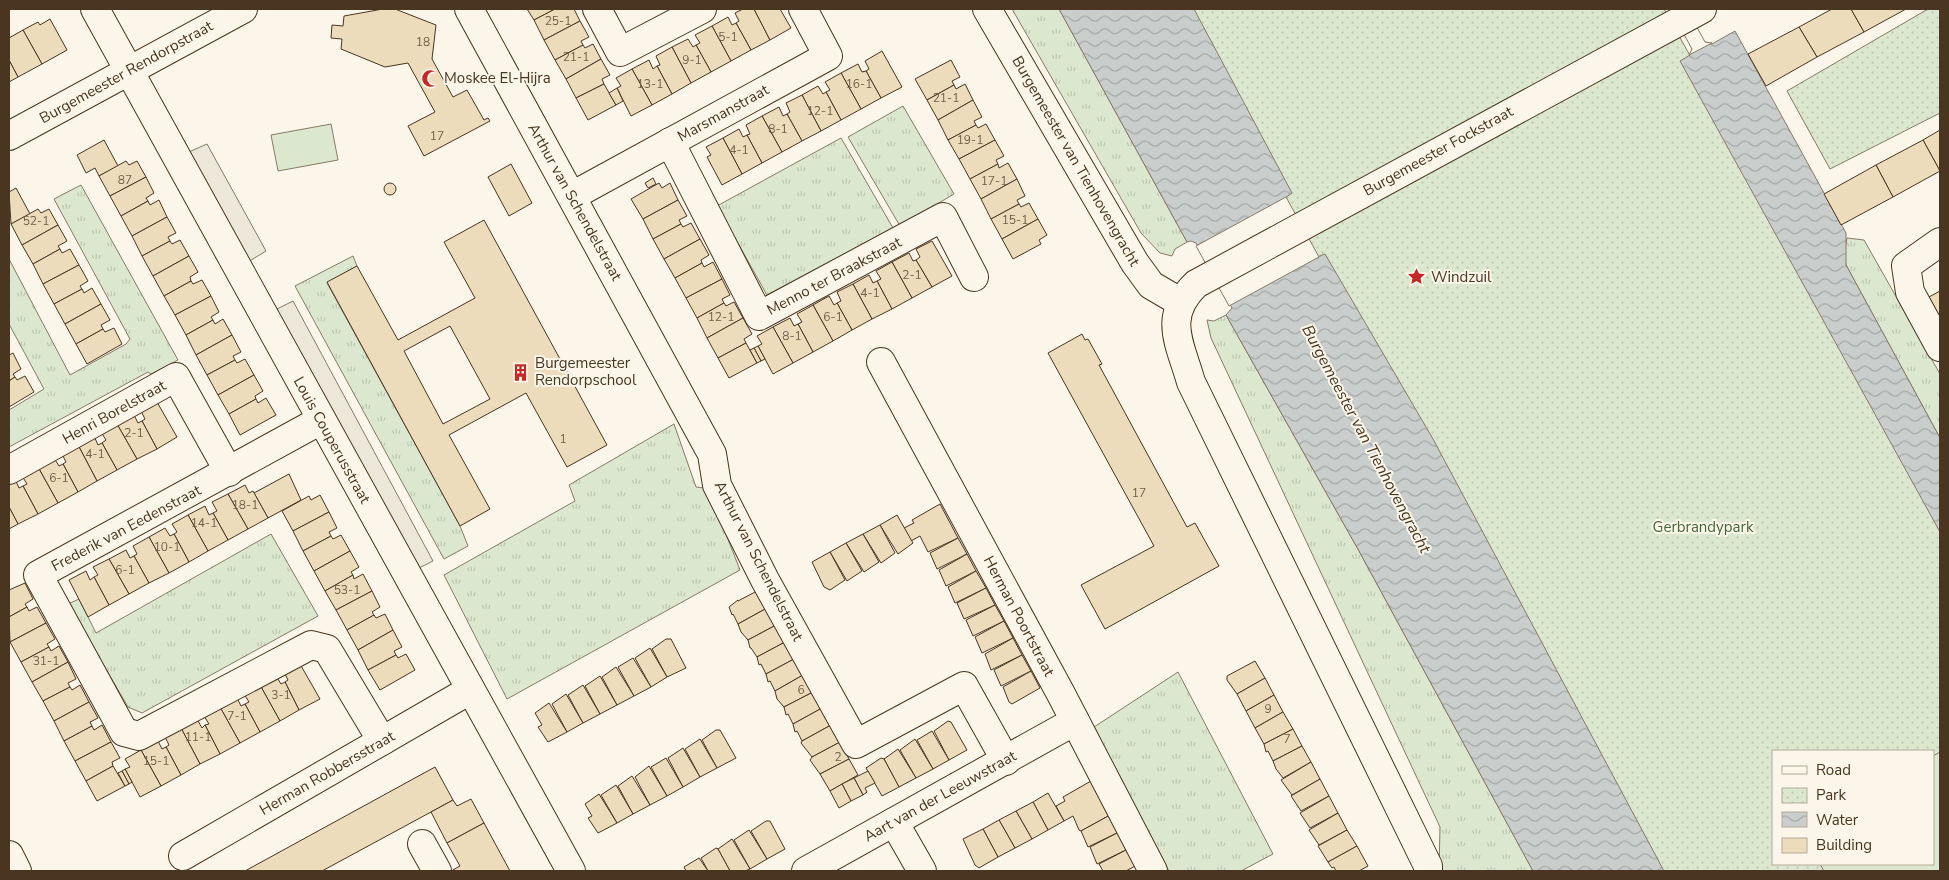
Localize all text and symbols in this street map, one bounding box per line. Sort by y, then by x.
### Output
house number: 25-1 [545,13,571,29]
street label: Burgemeester Rendorpstraat [36,16,217,128]
house number: 5-1 [718,29,738,45]
house number: 18 [416,34,430,50]
house number: 21-1 [563,49,589,65]
house number: 9-1 [682,52,702,68]
street label: Burgemeester van Tienhovengracht [1007,52,1145,270]
mosque icon: Moskee El-Hijra [420,68,440,88]
place label: Moskee El-Hijra [444,68,551,88]
house number: 13-1 [637,76,663,92]
house number: 16-1 [846,76,872,92]
street label: Marsmanstraat [674,79,773,146]
house number: 21-1 [933,90,959,106]
street label: Burgemeester Fockstraat [1360,101,1517,201]
house number: 12-1 [807,103,833,119]
street label: Arthur van Schendelstraat [523,120,627,285]
house number: 8-1 [768,121,788,137]
house number: 17 [430,128,444,144]
house number: 19-1 [957,132,983,148]
house number: 4-1 [729,142,749,158]
house number: 87 [118,172,132,188]
house number: 17-1 [981,173,1007,189]
house number: 15-1 [1002,212,1028,228]
house number: 52-1 [23,213,49,229]
street label: Menno ter Braakstraat [763,232,906,320]
house number: 2-1 [902,267,922,283]
place icon: Windzuil [1407,267,1427,287]
place label: Windzuil [1431,267,1492,287]
house number: 4-1 [860,285,880,301]
house number: 12-1 [708,309,734,325]
house number: 6-1 [823,309,843,325]
water label: Burgemeester van Tienhovengracht [1296,321,1436,557]
house number: 8-1 [782,328,802,344]
place label: Burgemeester Rendorpschool [535,353,637,390]
building icon: Burgemeester Rendorpschool [511,362,531,382]
street label: Louis Couperusstraat [289,373,376,508]
street label: Henri Borelstraat [59,375,170,449]
house number: 2-1 [124,425,144,441]
house number: 1 [559,431,567,447]
house number: 4-1 [85,446,105,462]
house number: 6-1 [49,470,69,486]
street label: Arthur van Schendelstraat [710,478,808,645]
street label: Frederik van Eedenstraat [48,480,205,576]
house number: 17 [1132,485,1146,501]
house number: 18-1 [232,497,258,513]
house number: 14-1 [191,515,217,531]
park label: Gerbrandypark [1653,517,1754,537]
house number: 10-1 [154,539,180,555]
street label: Herman Poortstraat [979,552,1060,680]
house number: 6-1 [115,562,135,578]
house number: 53-1 [334,582,360,598]
house number: 31-1 [33,653,59,669]
house number: 6 [797,682,805,698]
house number: 3-1 [271,687,291,703]
house number: 9 [1264,701,1272,717]
house number: 7-1 [227,708,247,724]
street label: Herman Robbersstraat [256,726,399,820]
house number: 11-1 [185,729,211,745]
house number: 7 [1283,731,1291,747]
street label: Aart van der Leeuwstraat [860,745,1020,846]
house number: 2 [834,749,842,765]
legend [1772,750,1934,865]
house number: 15-1 [143,753,169,769]
text: Road [1816,760,1851,780]
text: Park [1816,785,1846,805]
text: Water [1816,810,1859,830]
text: Building [1816,835,1872,855]

